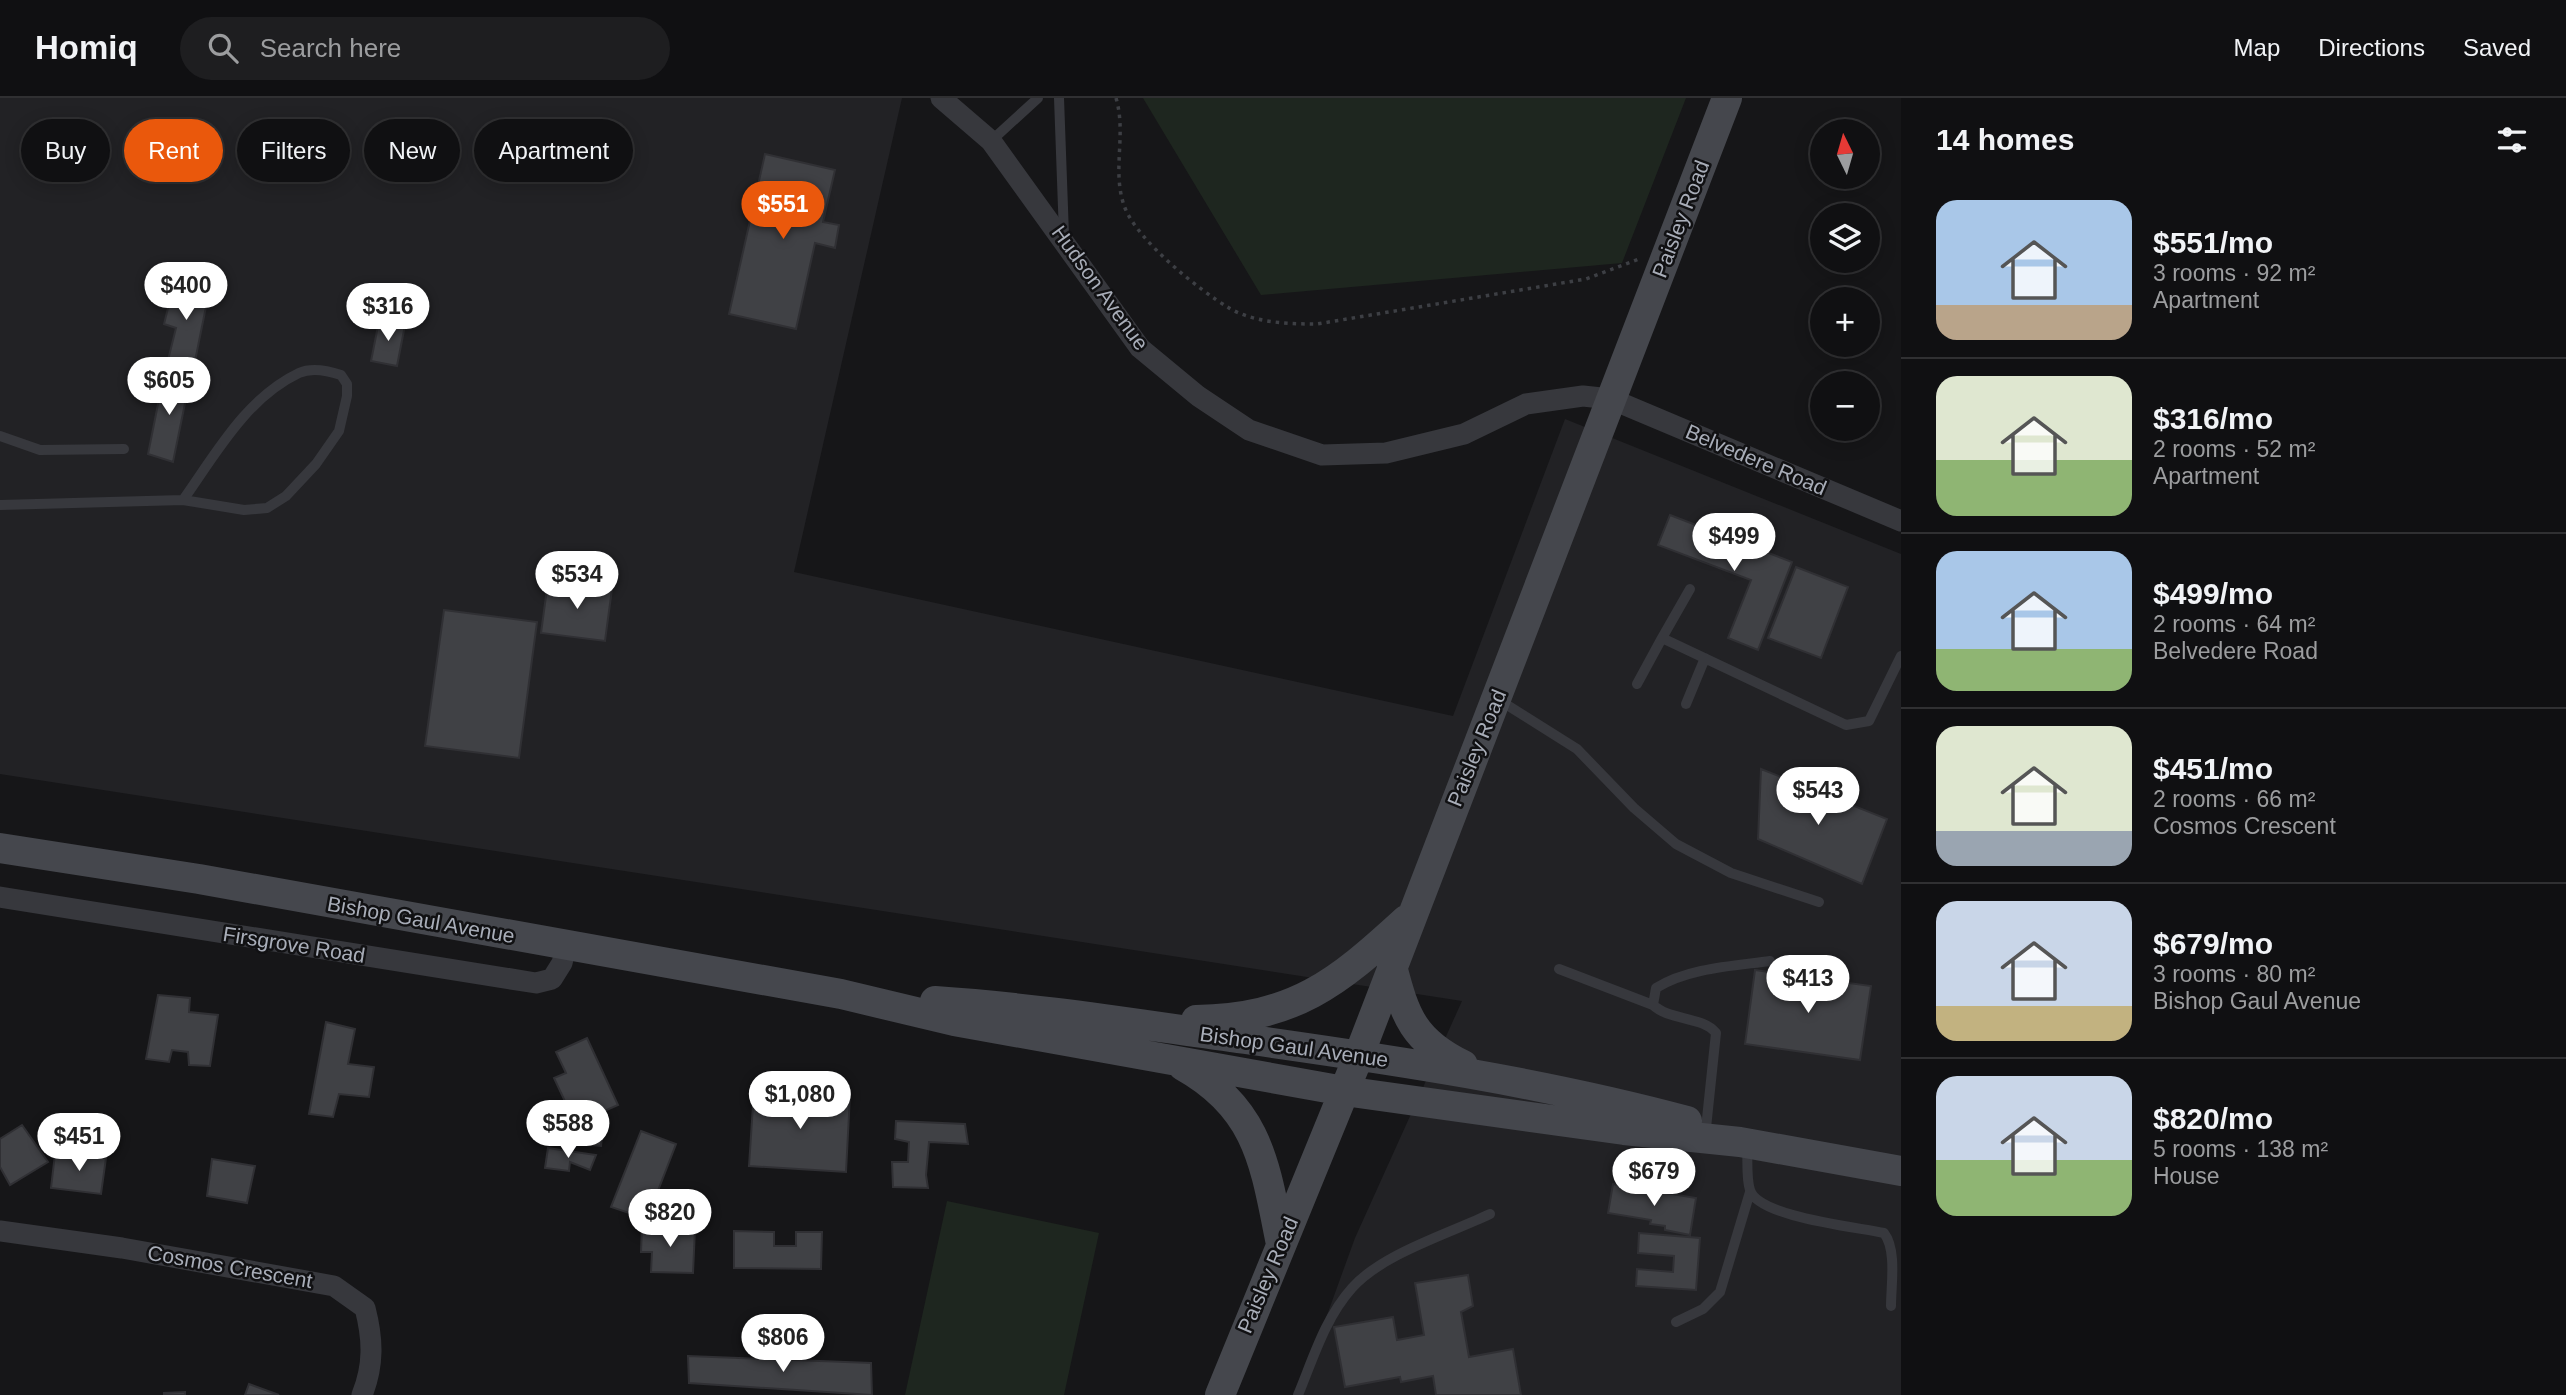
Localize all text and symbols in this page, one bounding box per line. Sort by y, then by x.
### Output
search box [180,17,670,80]
text: Homiq [35,29,138,66]
icon: search [204,29,242,67]
text: Search here [260,33,401,63]
text: Map [2234,34,2280,61]
text: Directions [2318,34,2425,61]
text: Saved [2463,34,2531,61]
chip: Buy [21,119,110,182]
chip: Rent [124,119,223,182]
chip: Filters [237,119,350,182]
chip: New [364,119,460,182]
chip: Apartment [474,119,633,182]
north arrow [1810,119,1880,189]
map controls [1810,119,1880,441]
icon: filters [2493,121,2531,159]
text: 14 homes [1936,123,2074,156]
street label: Paisley Road [1648,157,1713,281]
pin: $551 [742,181,824,241]
text: $551 [757,191,809,217]
button: layers [1810,203,1880,273]
street label: Hudson Avenue [1048,221,1153,354]
text: $551/mo [2153,226,2273,259]
icon: home [1992,228,2076,312]
text: 3 rooms · 92 m² [2153,260,2315,286]
pin: $400 [145,262,227,322]
text: $400 [160,272,212,298]
pin: $316 [347,284,429,343]
button: + [1810,287,1880,357]
text: Apartment [2153,287,2259,313]
text: $316 [362,293,414,319]
pin: $605 [128,358,210,417]
text: $605 [143,367,195,393]
button: − [1810,371,1880,441]
text: $316/mo [2153,402,2273,435]
icon: home [1992,404,2076,488]
street label: Belvedere Road [1682,420,1830,500]
text: 2 rooms · 52 m² [2153,436,2315,462]
text: Apartment [2153,463,2259,489]
pin: $499 [1693,514,1775,573]
text: $499 [1708,523,1760,549]
pin: $534 [536,552,618,611]
text: $534 [551,561,603,587]
text: $499/mo [2153,577,2273,610]
icon: home [1992,579,2076,663]
text: 2 rooms · 64 m² [2153,611,2315,637]
text: Belvedere Road [2153,638,2318,664]
street label: Paisley Road [1443,686,1510,809]
text: $451/mo [2153,752,2273,785]
icon: home [1992,754,2076,838]
pin: $543 [1777,768,1859,827]
text: $543 [1792,777,1844,803]
text: 2 rooms · 66 m² [2153,786,2315,812]
text: Cosmos Crescent [2153,813,2336,839]
street label: Bishop Gaul Avenue [326,892,517,947]
street label: Firsgrove Road [221,922,367,967]
text: $679/mo [2153,927,2273,960]
icon: home [1992,929,2076,1013]
pin: $413 [1767,956,1849,1015]
text: 3 rooms · 80 m² [2153,961,2315,987]
text: $413 [1782,965,1834,991]
text: Bishop Gaul Avenue [2153,988,2361,1014]
street label: Bishop Gaul Avenue [1198,1022,1390,1071]
pin: $1,080 [743,1072,857,1131]
text: $1,080 [765,1081,835,1107]
pin: $588 [527,1100,609,1160]
text: $820/mo [2153,1102,2273,1135]
icon: home [1992,1104,2076,1188]
text: $588 [542,1110,594,1136]
pin: $451 [38,1114,120,1173]
text: $451 [53,1123,105,1149]
text: 5 rooms · 138 m² [2153,1136,2328,1162]
pin: $679 [1613,1148,1695,1208]
text: $679 [1628,1158,1680,1184]
text: House [2153,1163,2219,1189]
pin: $820 [629,1190,711,1249]
text: $820 [644,1199,696,1225]
street label: Paisley Road [1233,1213,1302,1336]
street label: Cosmos Crescent [146,1241,314,1292]
pin: $806 [742,1314,824,1374]
text: $806 [757,1324,809,1350]

